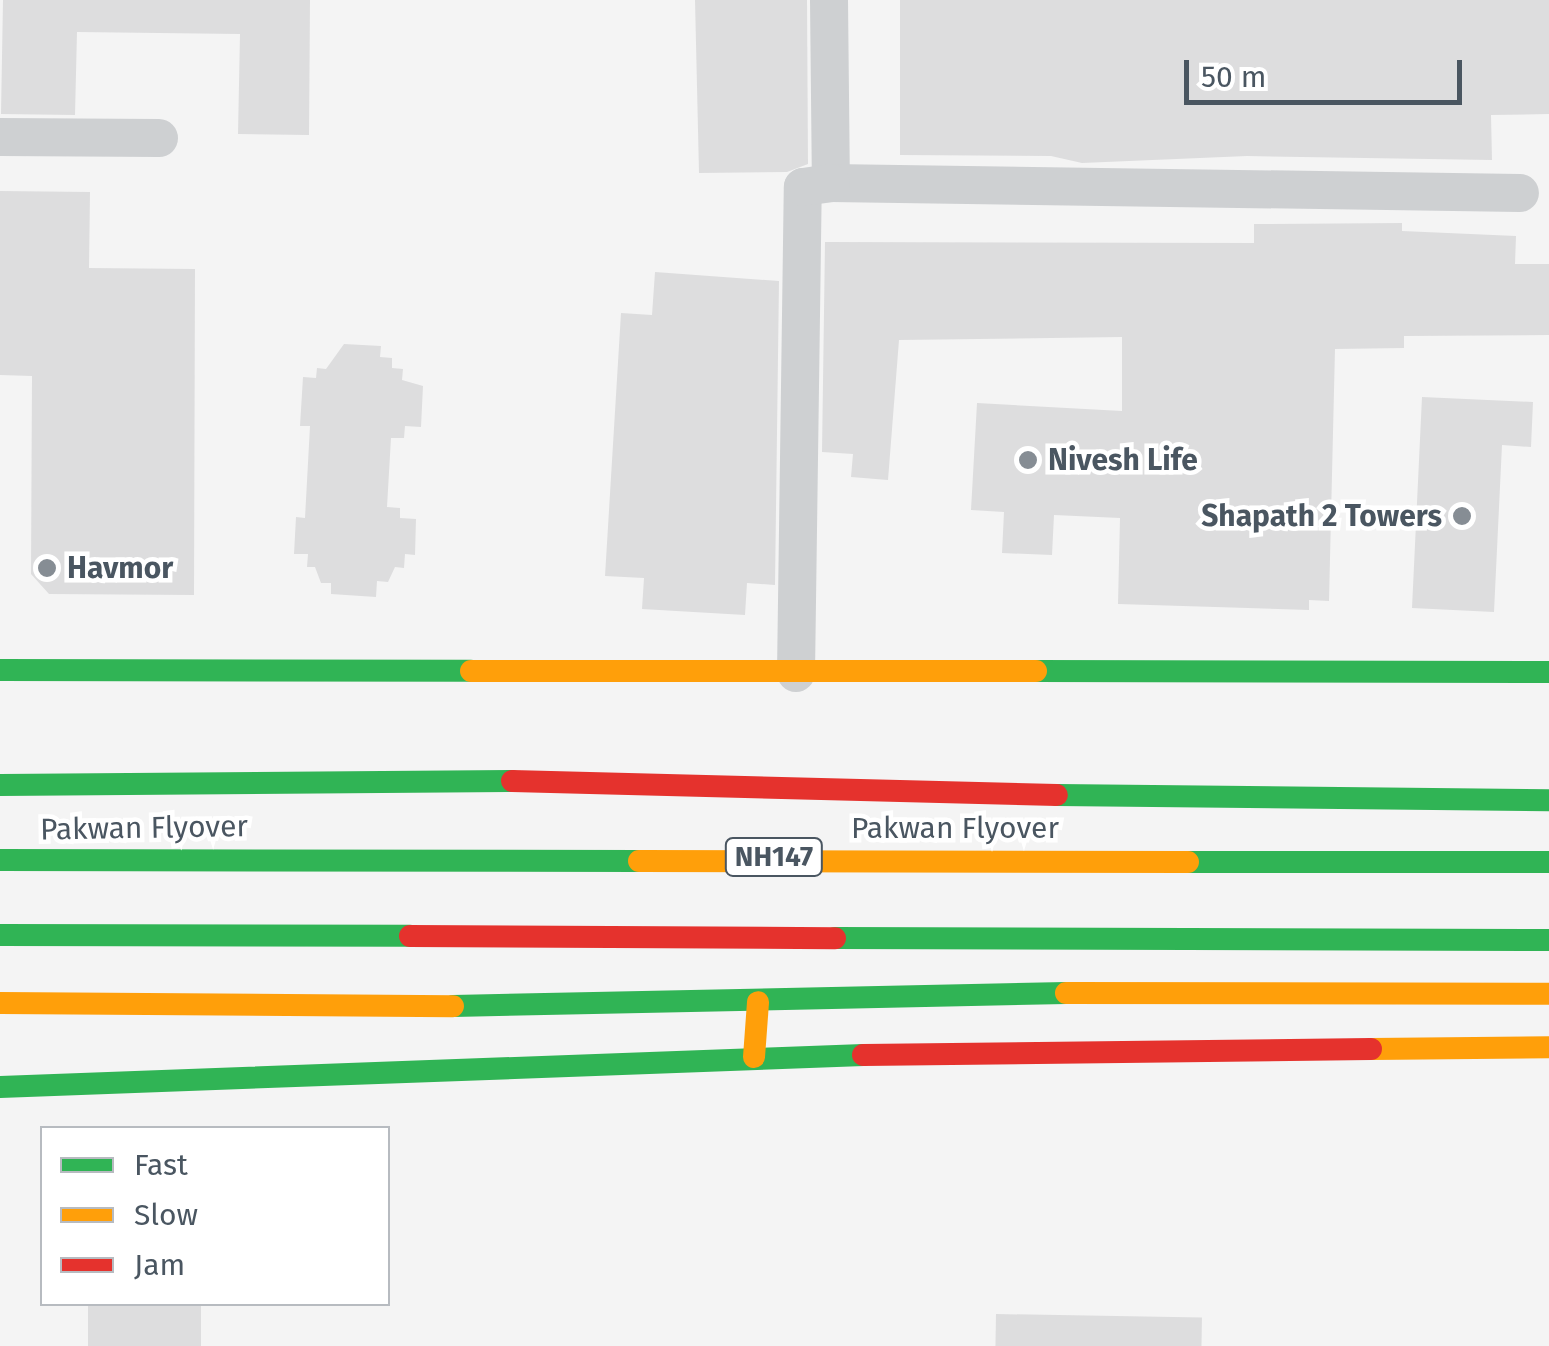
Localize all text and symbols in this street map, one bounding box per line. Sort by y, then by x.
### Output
scale bar [1189,40,1466,102]
text: 50 m [1201,59,1266,95]
place label: Nivesh Life [1048,442,1198,478]
marker: Nivesh Life [1017,449,1039,471]
place label: Shapath 2 Towers [1201,498,1442,534]
marker: Shapath 2 Towers [1451,505,1473,527]
place label: Havmor [67,550,173,586]
marker: Havmor [36,557,58,579]
street label: Pakwan Flyover [40,808,248,848]
street label: Pakwan Flyover [851,810,1059,846]
road number: NH147 [724,834,824,880]
legend [40,1126,390,1306]
text: Fast [134,1147,188,1183]
text: Slow [134,1197,198,1233]
text: Jam [134,1247,185,1283]

